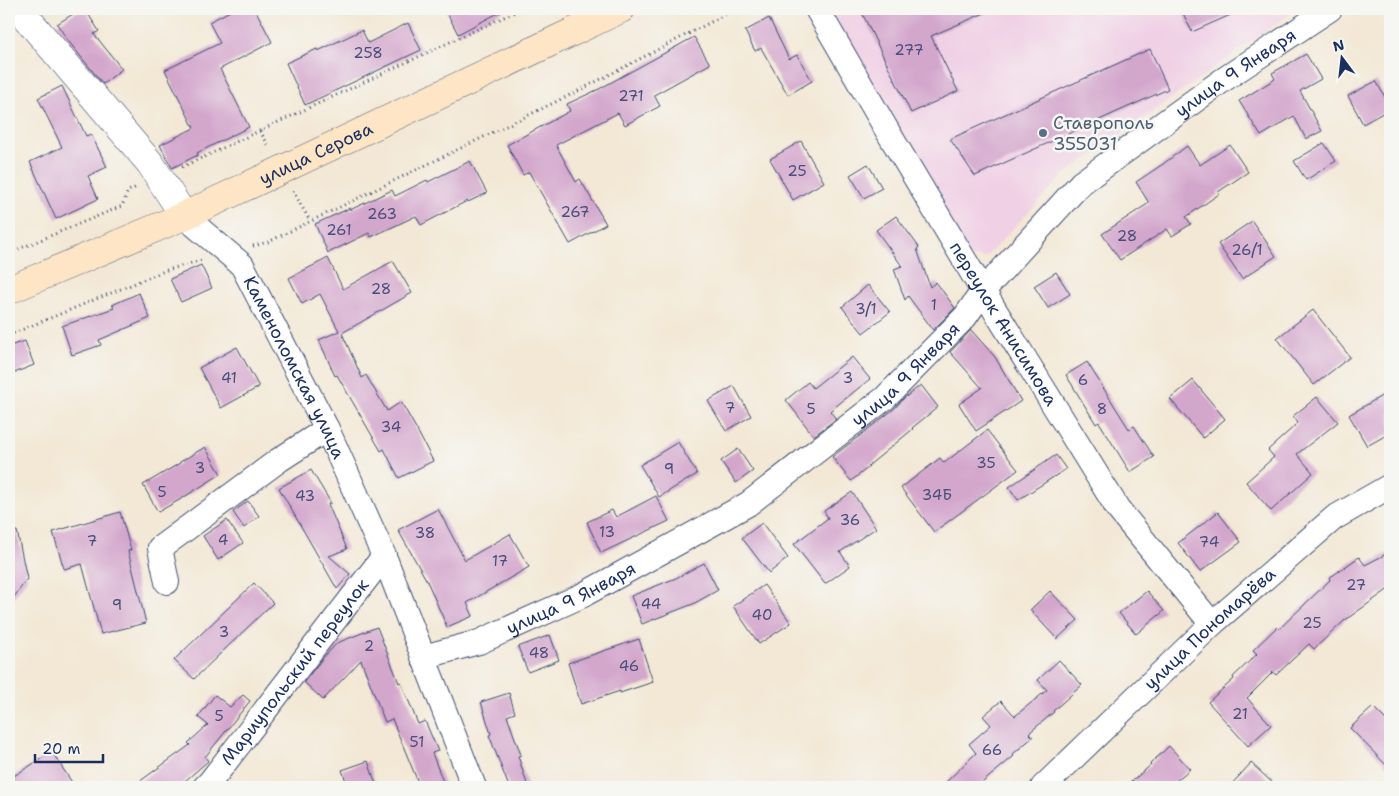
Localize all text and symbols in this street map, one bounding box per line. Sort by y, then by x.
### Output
street label: улица 9 Января [1170,23,1301,123]
north arrow [1316,32,1366,82]
text: N [1331,35,1346,56]
house number: 277 [894,40,924,60]
house number: 258 [353,43,383,63]
house number: 271 [618,86,644,106]
place label: Ставрополь 355031 [1053,111,1154,156]
street label: улица Серова [255,116,377,191]
marker: Ставрополь 355031 [1037,127,1049,139]
house number: 25 [787,161,807,181]
house number: 267 [560,202,590,222]
house number: 263 [367,204,397,224]
house number: 261 [326,220,352,240]
house number: 28 [1117,226,1137,246]
street label: переулок Анисимова [944,237,1063,410]
house number: 26/1 [1231,240,1263,260]
street label: Каменоломская улица [238,272,351,463]
house number: 28 [371,279,391,299]
house number: 1 [931,295,937,315]
house number: 3/1 [855,299,877,319]
street label: улица 9 Января [846,317,965,432]
house number: 41 [221,368,237,388]
house number: 3 [843,368,853,388]
house number: 6 [1078,370,1088,390]
house number: 7 [725,398,735,418]
house number: 5 [806,399,816,419]
house number: 8 [1097,399,1107,419]
house number: 34 [381,417,401,437]
house number: 35 [976,453,996,473]
house number: 3 [195,458,205,478]
house number: 9 [664,459,674,479]
house number: 5 [157,482,167,502]
house number: 34Б [922,485,952,505]
house number: 43 [295,486,315,506]
house number: 36 [840,510,860,530]
house number: 13 [599,522,615,542]
house number: 38 [415,523,435,543]
house number: 4 [218,530,228,550]
house number: 7 [87,531,97,551]
house number: 74 [1199,532,1219,552]
house number: 17 [492,551,508,571]
street label: улица 9 Января [503,556,640,640]
street label: улица Пономарёва [1139,562,1281,695]
street label: Мариупольский переулок [215,573,375,770]
house number: 27 [1346,575,1366,595]
house number: 44 [641,594,661,614]
house number: 9 [112,595,122,615]
house number: 40 [752,605,772,625]
house number: 25 [1302,613,1322,633]
house number: 3 [219,622,229,642]
house number: 2 [364,636,374,656]
house number: 48 [529,643,549,663]
house number: 46 [619,656,639,676]
house number: 21 [1232,704,1248,724]
house number: 5 [214,706,224,726]
scale bar [35,731,102,763]
house number: 51 [410,732,424,752]
text: 20 m [42,739,81,759]
house number: 66 [982,740,1002,760]

